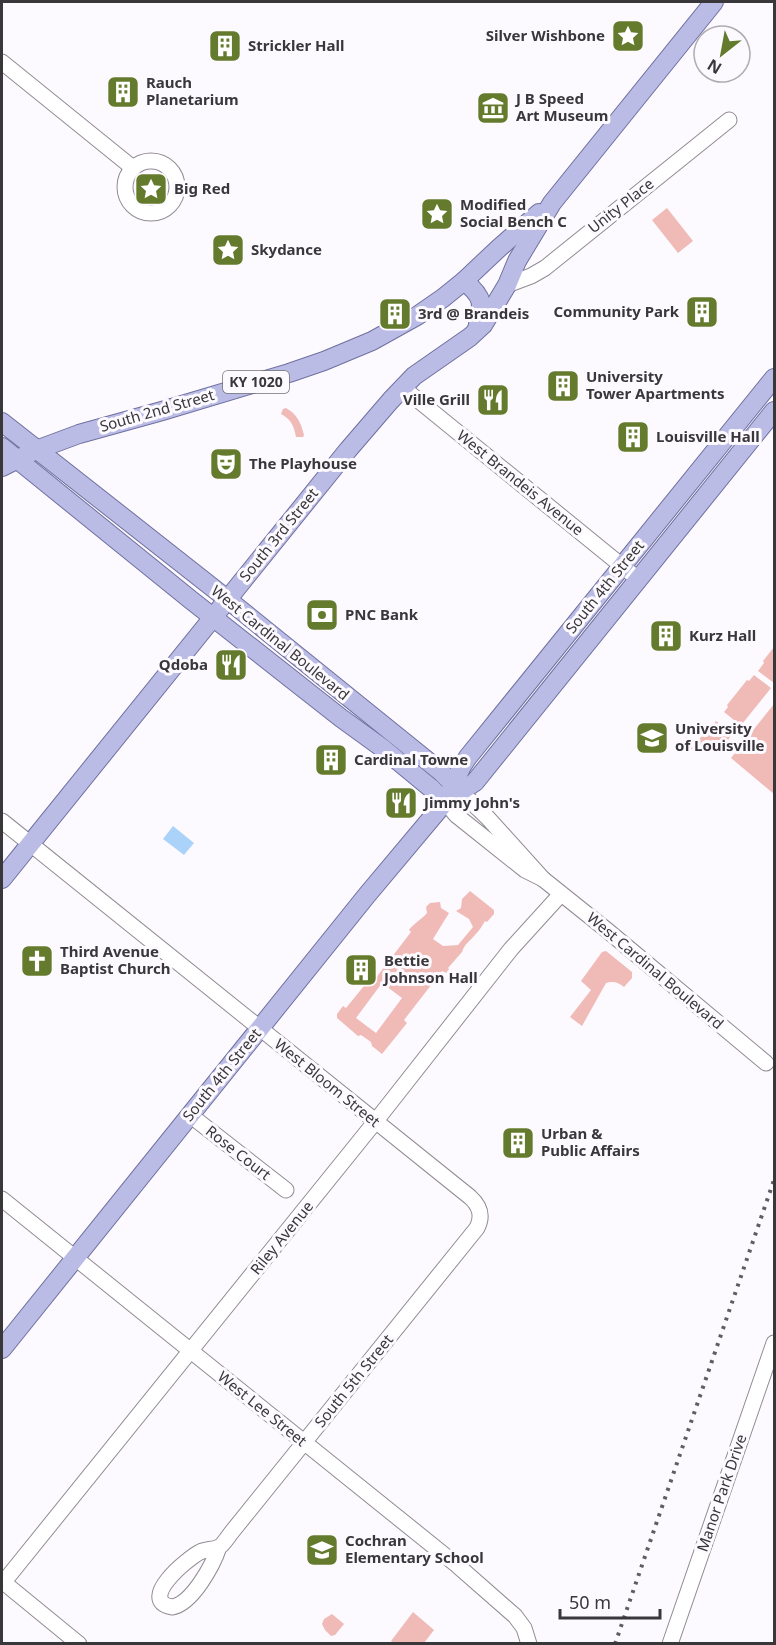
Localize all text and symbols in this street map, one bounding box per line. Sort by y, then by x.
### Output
place icon: Silver Wishbone [610,18,646,54]
north arrow [692,24,752,84]
place label: Silver Wishbone [486,25,605,45]
building icon: Strickler Hall [207,28,243,64]
place label: Strickler Hall [248,35,344,55]
text: N [703,54,726,80]
place label: Rauch Planetarium [146,72,239,109]
building icon: Rauch Planetarium [105,74,141,110]
place label: J B Speed Art Museum [514,88,608,125]
museum icon: J B Speed Art Museum [475,90,511,126]
place icon: Big Red [133,171,169,207]
street label: Unity Place [583,173,657,237]
place label: Big Red [174,178,230,198]
place label: Modified Social Bench C [460,194,567,231]
place icon: Modified Social Bench C [419,196,455,232]
place icon: Skydance [210,232,246,268]
place label: Skydance [251,239,322,259]
building icon: Community Park [684,294,720,330]
building icon: 3rd @ Brandeis [377,296,413,332]
place label: Community Park [553,301,680,321]
place label: 3rd @ Brandeis [418,303,529,323]
place label: University Tower Apartments [586,366,725,403]
building icon: University Tower Apartments [545,368,581,404]
road number: KY 1020 [223,371,289,393]
restaurant icon: Ville Grill [475,382,511,418]
street label: South 2nd Street [97,384,217,436]
place label: Ville Grill [403,389,470,409]
building icon: Louisville Hall [615,419,651,455]
street label: West Brandeis Avenue [453,425,588,539]
place label: Louisville Hall [656,426,760,446]
theatre icon: The Playhouse [208,446,244,482]
place label: The Playhouse [249,453,357,473]
street label: South 3rd Street [234,483,322,585]
street label: South 4th Street [561,535,648,637]
street label: West Cardinal Boulevard [207,580,354,704]
bank icon: PNC Bank [304,597,340,633]
place label: PNC Bank [345,604,419,624]
building icon: Kurz Hall [648,618,684,654]
place label: Kurz Hall [689,625,756,645]
restaurant icon: Qdoba [213,647,249,683]
place label: Qdoba [159,654,208,674]
place label: University of Louisville [675,718,765,755]
school or university icon: University of Louisville [634,720,670,756]
building icon: Cardinal Towne [313,742,349,778]
place label: Cardinal Towne [354,749,468,769]
restaurant icon: Jimmy John's [383,785,419,821]
place label: Jimmy John's [422,792,520,812]
street label: West Cardinal Boulevard [583,907,728,1033]
place label: Third Avenue Baptist Church [60,941,170,978]
church icon: Third Avenue Baptist Church [19,943,55,979]
place label: Bettie Johnson Hall [382,950,478,987]
building icon: Bettie Johnson Hall [343,952,379,988]
street label: South 4th Street [178,1023,265,1125]
street label: West Bloom Street [271,1033,385,1131]
street label: Rose Court [202,1121,276,1184]
place label: Urban & Public Affairs [541,1123,640,1160]
building icon: Urban & Public Affairs [500,1125,536,1161]
street label: Riley Avenue [245,1196,317,1278]
street label: South 5th Street [310,1329,397,1431]
street label: West Lee Street [214,1366,312,1451]
street label: Manor Park Drive [692,1431,751,1554]
place label: Cochran Elementary School [345,1530,484,1567]
school or university icon: Cochran Elementary School [304,1532,340,1568]
scale bar [560,1582,660,1620]
text: 50 m [569,1590,611,1614]

